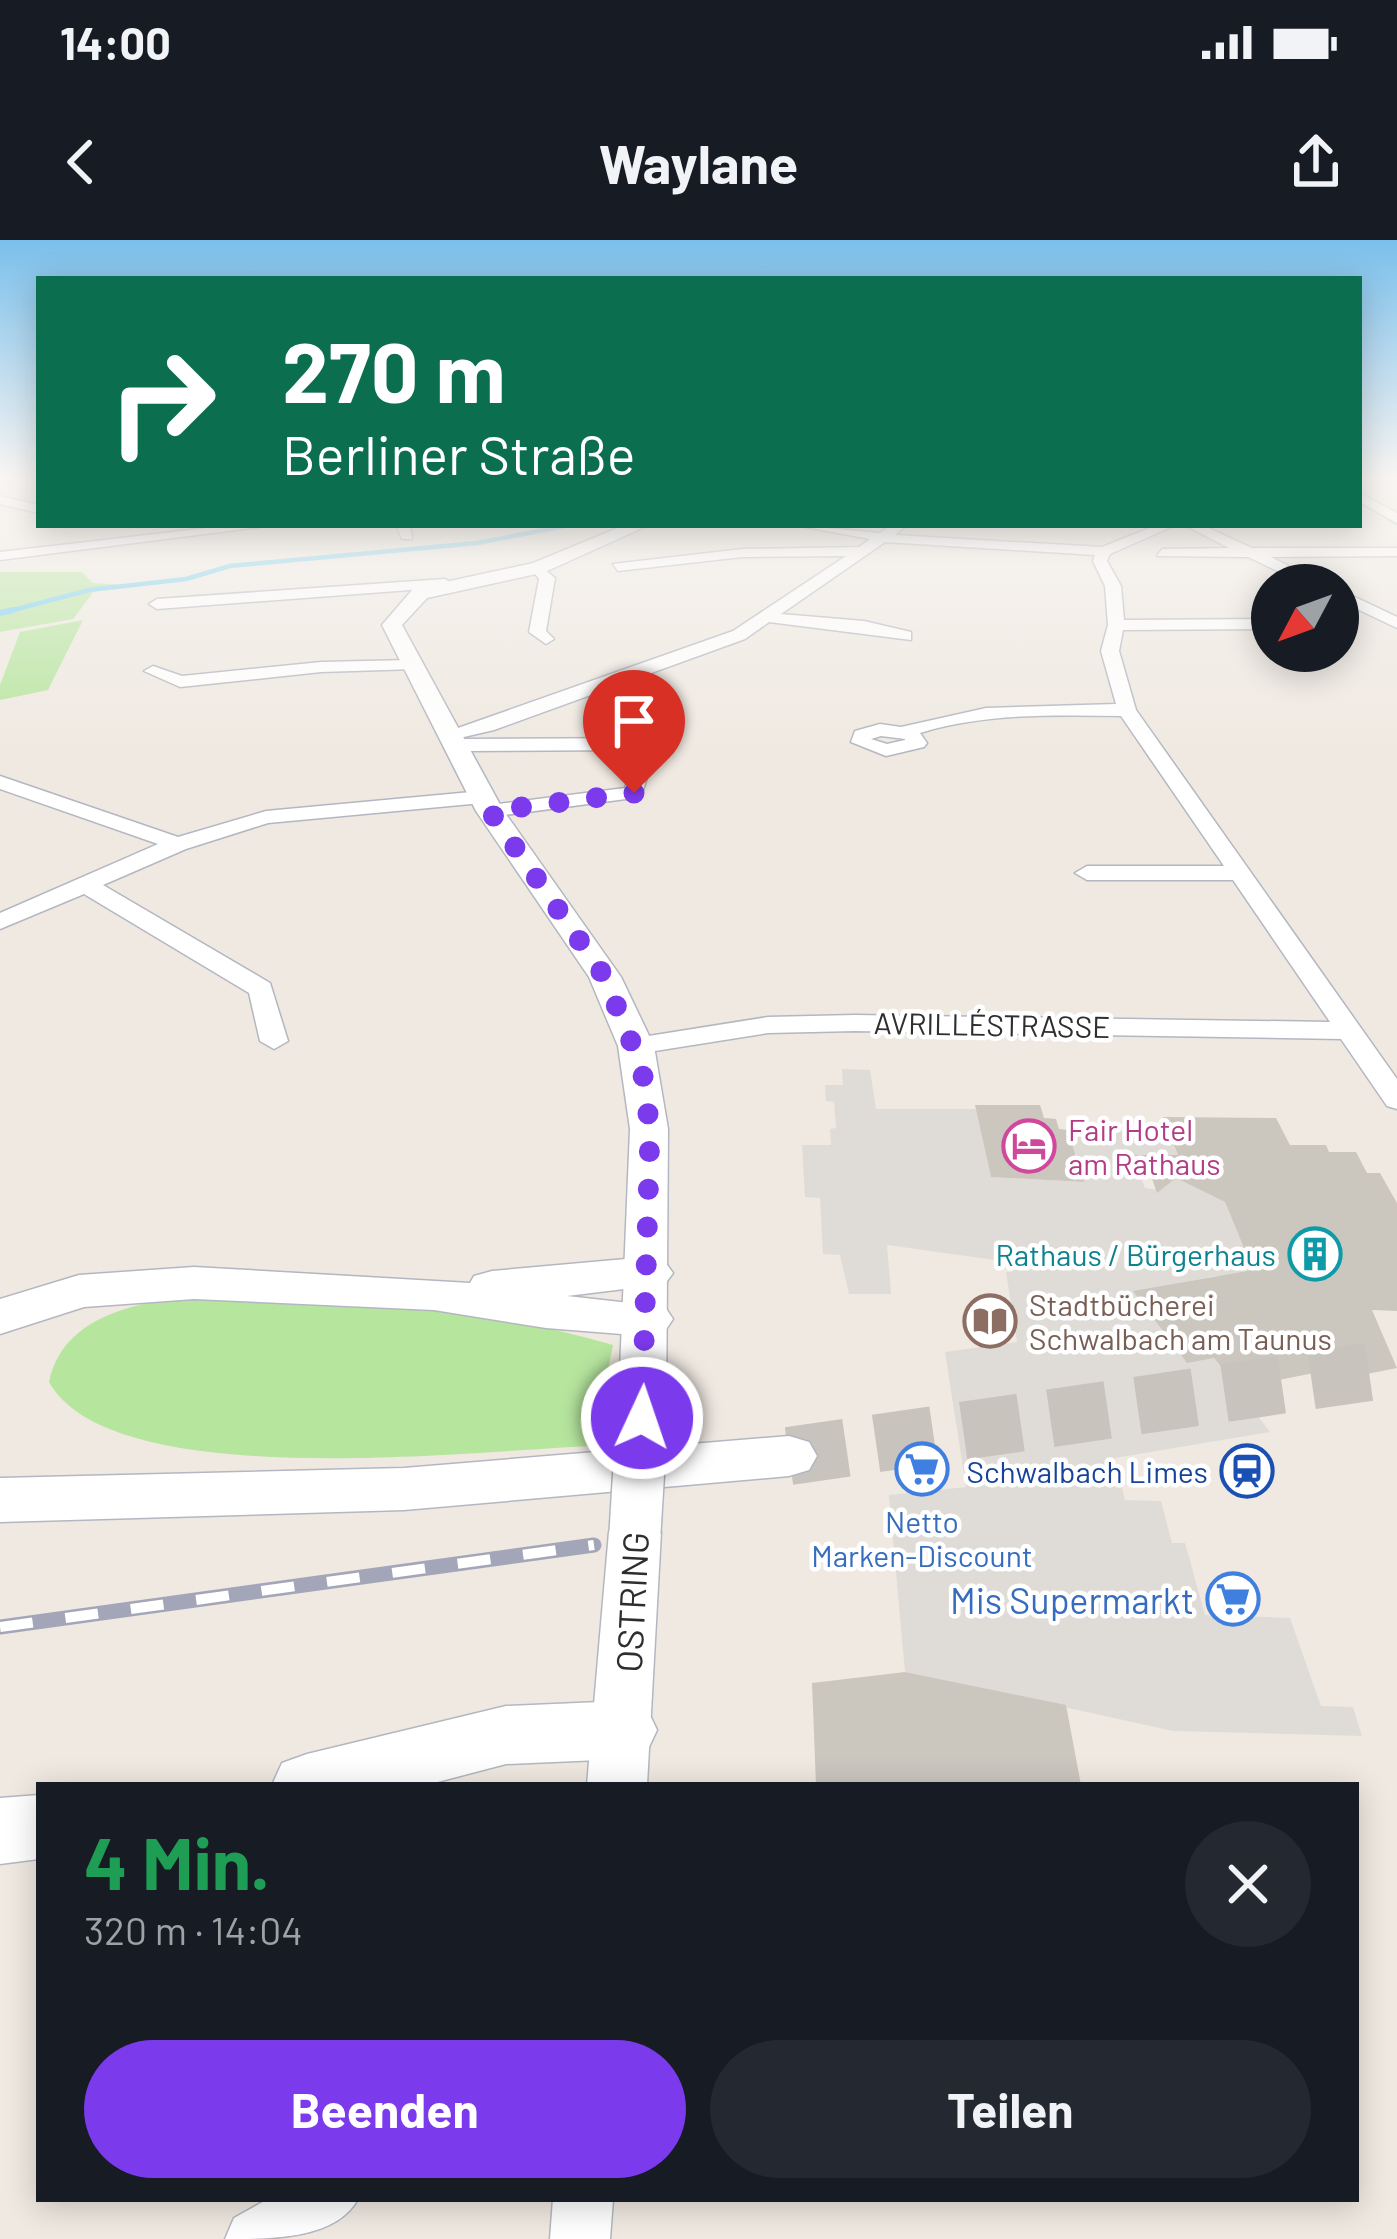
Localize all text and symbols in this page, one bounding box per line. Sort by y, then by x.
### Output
text: 14:00 [60,15,171,69]
icon: back [48,129,114,195]
icon: share [1283,129,1349,195]
text: Waylane [599,130,798,195]
text: 270 m [282,319,506,420]
icon: right [84,324,240,480]
text: Berliner Straße [282,421,636,486]
north arrow [1251,564,1359,672]
map controls [1251,564,1359,672]
pin [583,670,685,793]
icon: arrive [601,688,667,754]
street label: AVRILLÉSTRASSE [873,1004,1111,1044]
place label: Fair Hotel am Rathaus [1068,1111,1221,1181]
hotel icon: Fair Hotel am Rathaus [1001,1118,1057,1174]
building icon: Rathaus / Bürgerhaus [1287,1226,1343,1282]
place label: Rathaus / Bürgerhaus [995,1236,1276,1272]
place label: Stadtbücherei Schwalbach am Taunus [1029,1286,1332,1356]
library icon: Stadtbücherei Schwalbach am Taunus [962,1293,1018,1349]
position arrow [579,1355,705,1481]
supermarket icon: Netto Marken-Discount [894,1441,950,1497]
station icon: Schwalbach Limes [1219,1443,1275,1499]
place label: Schwalbach Limes [967,1453,1208,1489]
place label: Netto Marken-Discount [811,1503,1033,1573]
street label: OSTRING [606,1531,656,1673]
supermarket icon: Mis Supermarkt [1205,1571,1261,1627]
place label: Mis Supermarkt [950,1578,1194,1621]
text: 4 Min. [84,1818,270,1904]
button: close [1185,1821,1311,1947]
text: 320 m · 14:04 [84,1906,303,1953]
button: Beenden [84,2040,686,2178]
button: Teilen [710,2040,1311,2178]

